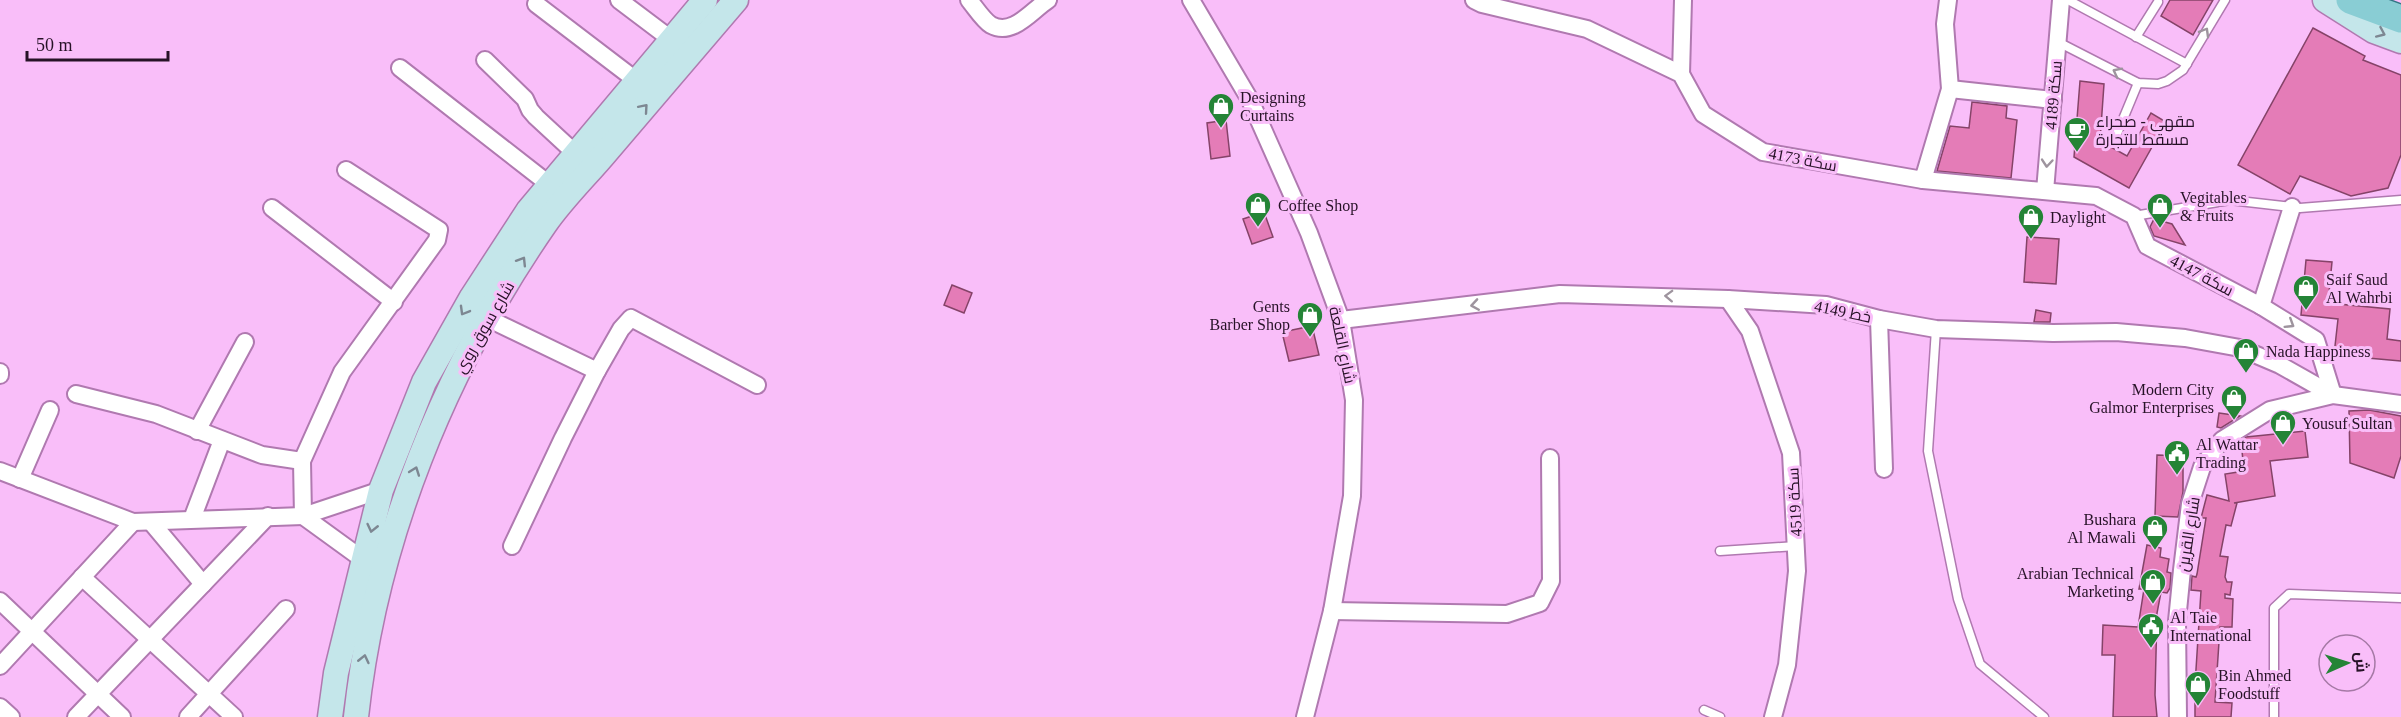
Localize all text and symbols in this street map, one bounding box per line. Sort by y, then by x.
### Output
scale bar [27,24,168,62]
one-way arrow [2374,26,2385,38]
one-way arrow [2198,28,2210,38]
text: 50 m [36,35,73,55]
street label: سكة 4189 [2042,60,2065,130]
one-way arrow [2113,68,2124,80]
place label: Designing Curtains [1240,89,1306,124]
shop icon: Designing Curtains [1206,91,1236,129]
one-way arrow [637,104,648,115]
place label: مقهى - صحراء مسقط للتجارة [2096,113,2195,149]
cafe icon: مقهى - صحراء مسقط للتجارة [2062,115,2092,153]
street label: سكة 4173 [1767,145,1838,174]
one-way arrow [2041,158,2054,167]
place label: Vegitables & Fruits [2180,189,2247,224]
shop icon: Coffee Shop [1243,190,1273,228]
shop icon: Vegitables & Fruits [2145,191,2175,229]
place label: Coffee Shop [1278,197,1358,215]
shop icon: Daylight [2016,202,2046,240]
place label: Daylight [2050,209,2107,227]
street label: سكة 4147 [2167,252,2236,299]
one-way arrow [515,257,527,267]
place label: Saif Saud Al Wahrbi [2326,271,2393,306]
shop icon: Saif Saud Al Wahrbi [2291,273,2321,311]
street label: شارع سوق روي [451,279,522,378]
one-way arrow [1665,290,1674,303]
street label: 4149 خط [1813,297,1873,326]
place label: Gents Barber Shop [1210,298,1290,334]
one-way arrow [1471,298,1480,310]
shop icon: Gents Barber Shop [1295,300,1325,338]
one-way arrow [460,305,471,315]
street label: شارع القلعة [1323,305,1359,386]
one-way arrow [2284,316,2294,328]
shop icon: Nada Happiness [2231,336,2261,374]
place label: Nada Happiness [2266,343,2370,361]
place label: Modern City Galmor Enterprises [2089,381,2214,417]
shop icon: Modern City Galmor Enterprises [2219,383,2249,421]
shop icon: Yousuf Sultan [2268,408,2298,446]
place label: Yousuf Sultan [2302,415,2392,432]
place label: Al Wattar Trading [2196,436,2259,472]
public building icon: Al Wattar Trading [2162,438,2192,476]
one-way arrow [407,466,420,477]
street label: سكة 4519 [1784,467,1805,537]
street label: شارع القرين [2174,495,2206,573]
place label: Bushara Al Mawali [2067,511,2137,546]
shop icon: Bushara Al Mawali [2140,513,2170,551]
one-way arrow [366,523,379,533]
place label: Arabian Technical Marketing [2017,565,2135,601]
shop icon: Arabian Technical Marketing [2138,567,2168,605]
place label: Al Taie International [2170,609,2252,644]
public building icon: Al Taie International [2136,611,2166,649]
north arrow [2317,633,2377,693]
text: ش [2351,652,2371,673]
one-way arrow [356,654,369,664]
place label: Bin Ahmed Foodstuff [2218,667,2291,702]
shop icon: Bin Ahmed Foodstuff [2183,669,2213,707]

